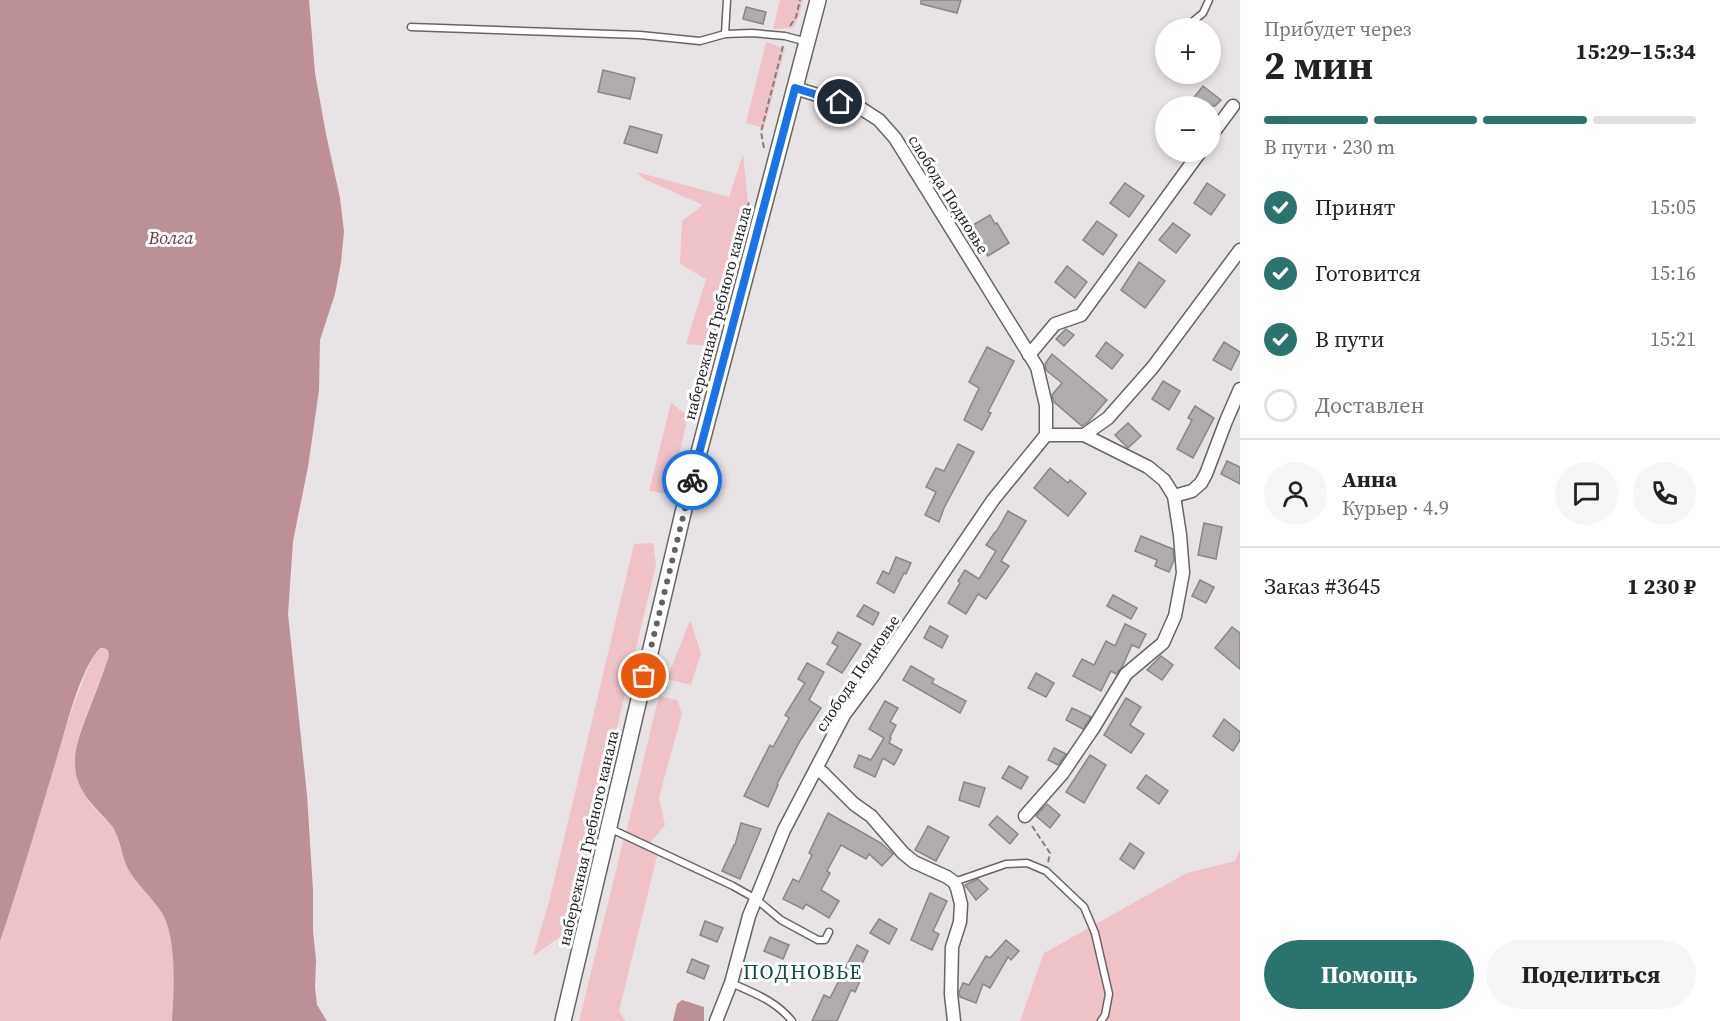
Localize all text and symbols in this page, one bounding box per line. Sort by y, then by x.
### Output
text: Прибудет через [1264,15,1411,43]
map controls [1155,18,1221,162]
button: + [1155,18,1221,84]
text: 15:29–15:34 [1576,36,1696,66]
text: 2 мин [1264,39,1373,92]
pin [814,76,865,127]
icon: home [823,85,856,118]
button: − [1155,96,1221,162]
street label: слобода Подновье [904,130,994,258]
text: В пути · 230 m [1264,133,1395,161]
icon: check [1264,191,1297,224]
text: Принят [1315,192,1395,222]
text: 15:05 [1650,193,1696,221]
street label: набережная Гребного канала [678,203,756,422]
water label: Волга [147,225,194,250]
icon: check [1264,257,1297,290]
text: Готовится [1315,258,1421,288]
text: 15:16 [1650,259,1696,287]
icon: check [1264,323,1297,356]
text: В пути [1315,324,1384,354]
text: 15:21 [1650,325,1696,353]
text: Доставлен [1315,390,1425,420]
courier [662,450,722,510]
button: person [1264,462,1327,525]
button: chat [1555,462,1618,525]
button: phone [1633,462,1696,525]
icon: bike [676,464,709,497]
text: Анна [1342,464,1397,494]
text: Курьер · 4.9 [1342,494,1449,522]
text: Заказ #3645 [1264,571,1380,601]
text: 1 230 ₽ [1627,571,1696,601]
street label: слобода Подновье [810,610,904,736]
pin [618,650,669,701]
icon: bag [627,659,660,692]
street label: набережная Гребного канала [552,727,624,948]
button: Помощь [1264,940,1474,1009]
button: Поделиться [1486,940,1696,1009]
district label: ПОДНОВЬЕ [743,958,863,986]

